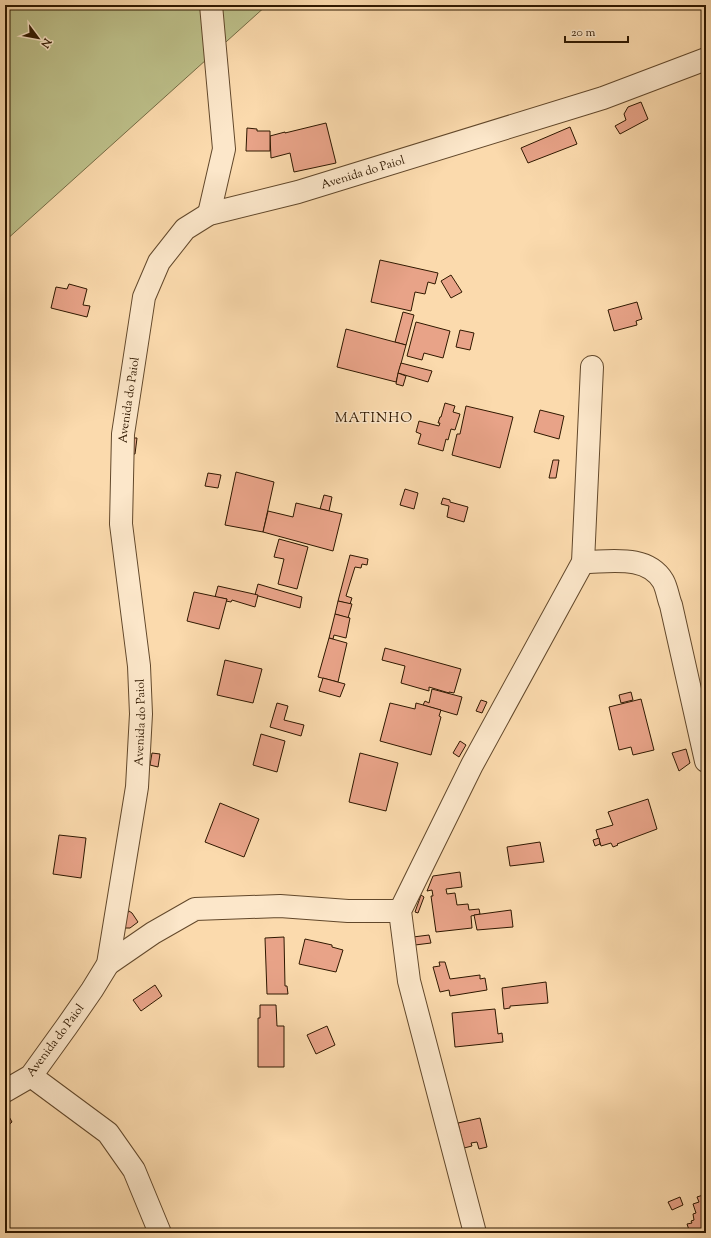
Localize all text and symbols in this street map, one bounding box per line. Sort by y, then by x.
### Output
north arrow [18,18,58,58]
scale bar [565,18,628,44]
text: 20 m [571,24,596,42]
text: N [36,34,55,51]
street label: Avenida do Paiol [319,151,408,194]
street label: Avenida do Paiol [115,355,145,443]
district label: MATINHO [335,409,413,429]
street label: Avenida do Paiol [130,678,151,767]
street label: Avenida do Paiol [22,1000,90,1081]

